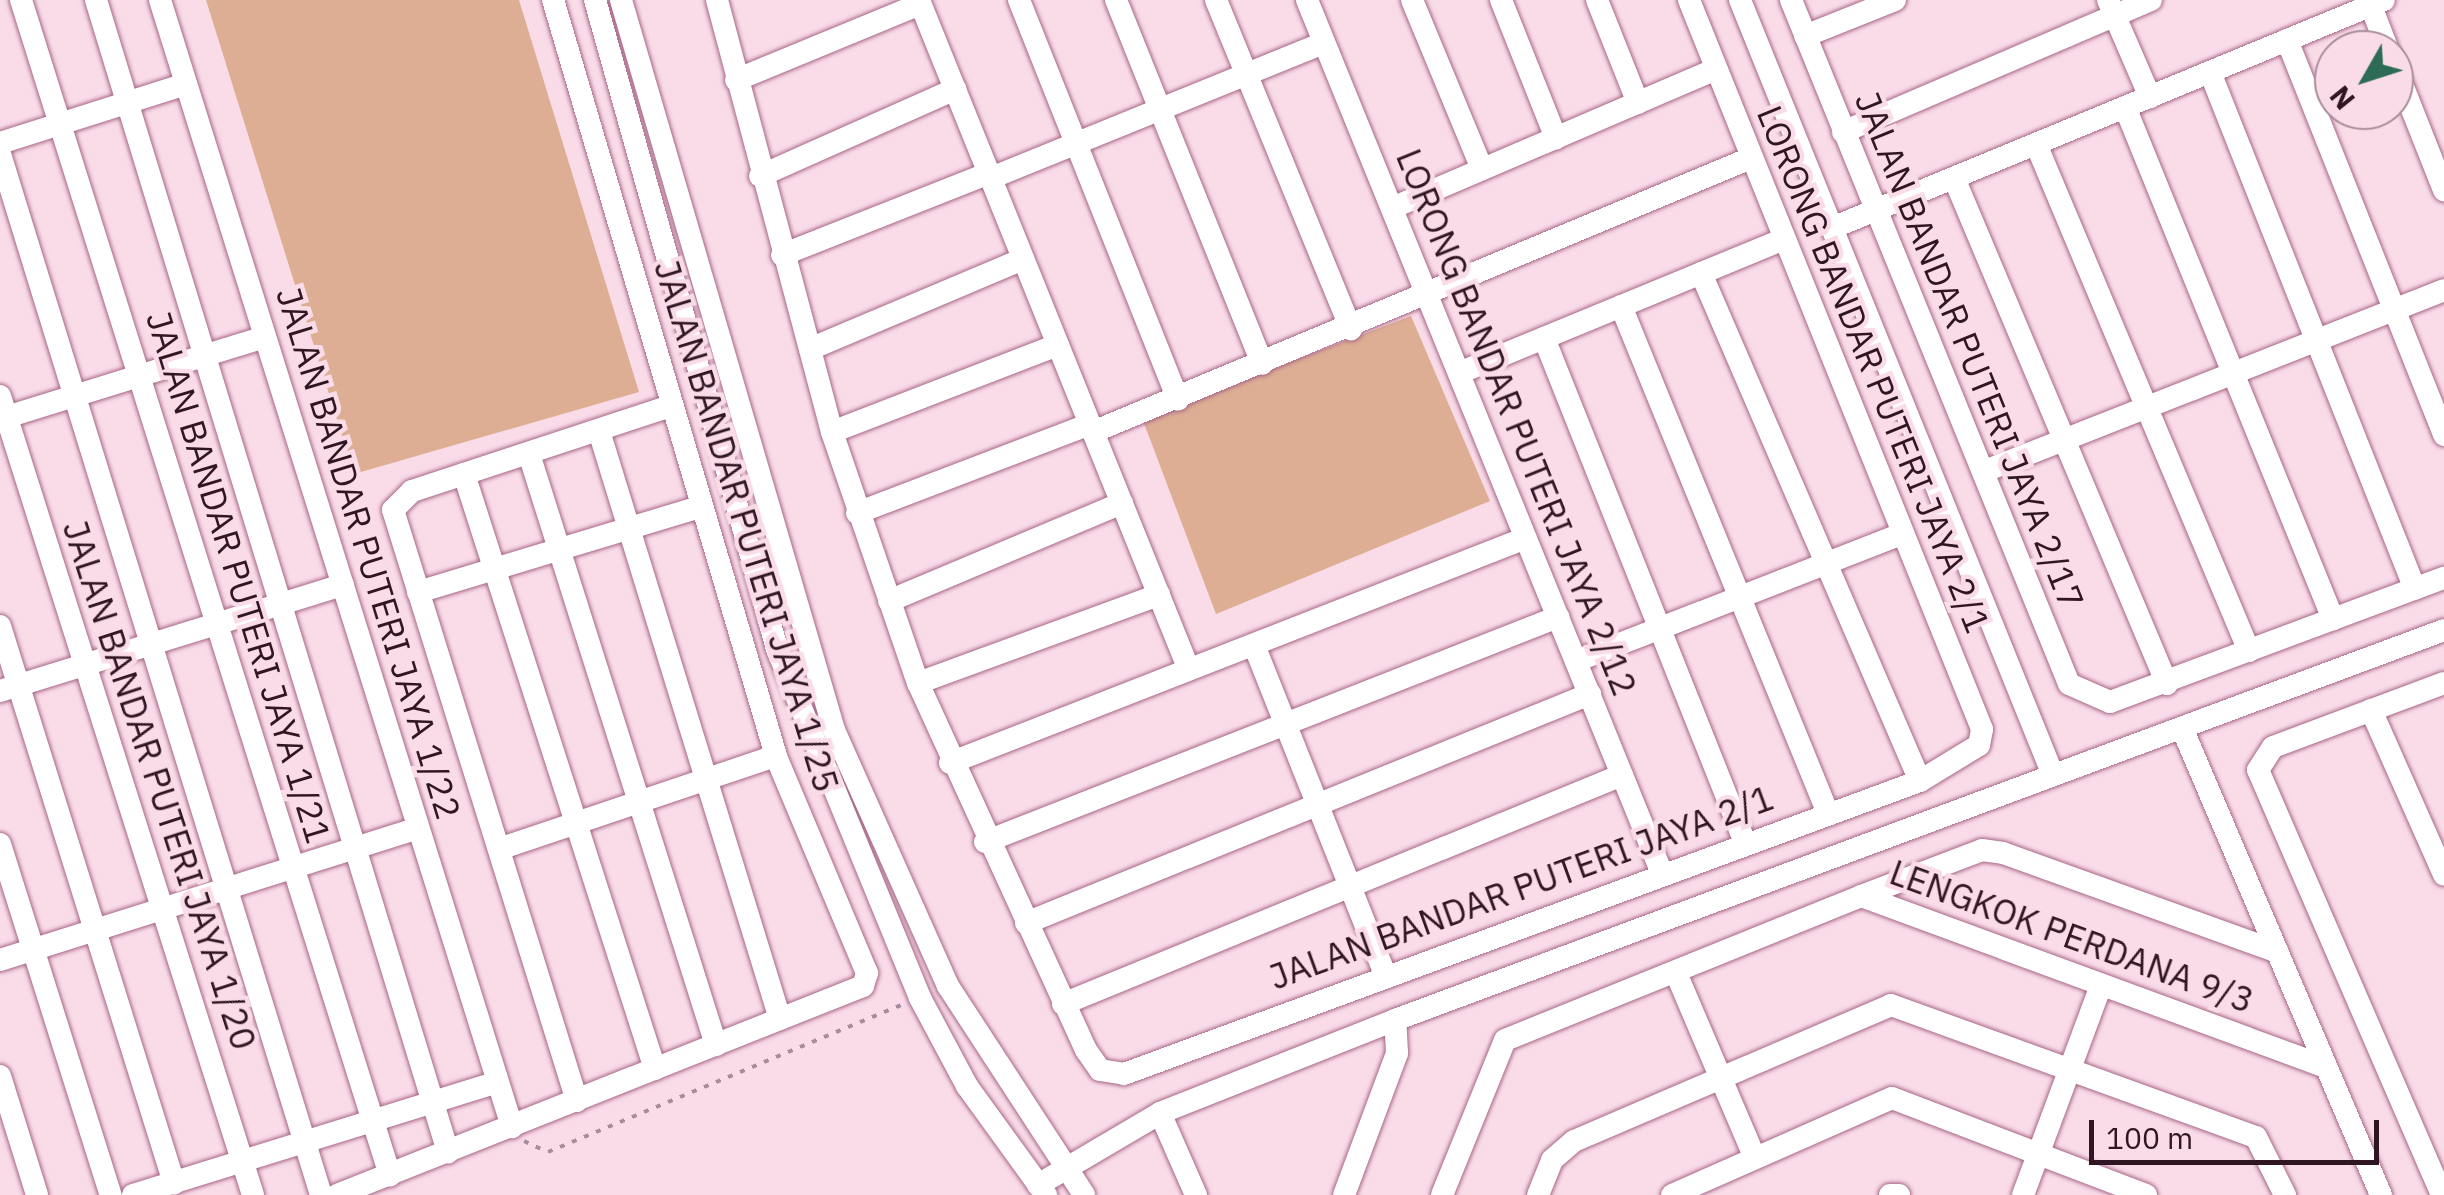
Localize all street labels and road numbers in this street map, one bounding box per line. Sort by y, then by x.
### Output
street label: JALAN BANDAR PUTERI JAYA 2/17 [1847,85,2093,615]
street label: LORONG BANDAR PUTERI JAYA 2/1 [1749,99,1999,639]
street label: LORONG BANDAR PUTERI JAYA 2/12 [1388,143,1646,701]
street label: JALAN BANDAR PUTERI JAYA 1/25 [646,255,848,797]
street label: JALAN BANDAR PUTERI JAYA 1/22 [268,282,470,824]
street label: JALAN BANDAR PUTERI JAYA 1/21 [138,306,340,848]
street label: JALAN BANDAR PUTERI JAYA 1/20 [54,515,266,1055]
street label: JALAN BANDAR PUTERI JAYA 2/1 [1264,776,1778,998]
street label: LENGKOK PERDANA 9/3 [1884,851,2260,1021]

